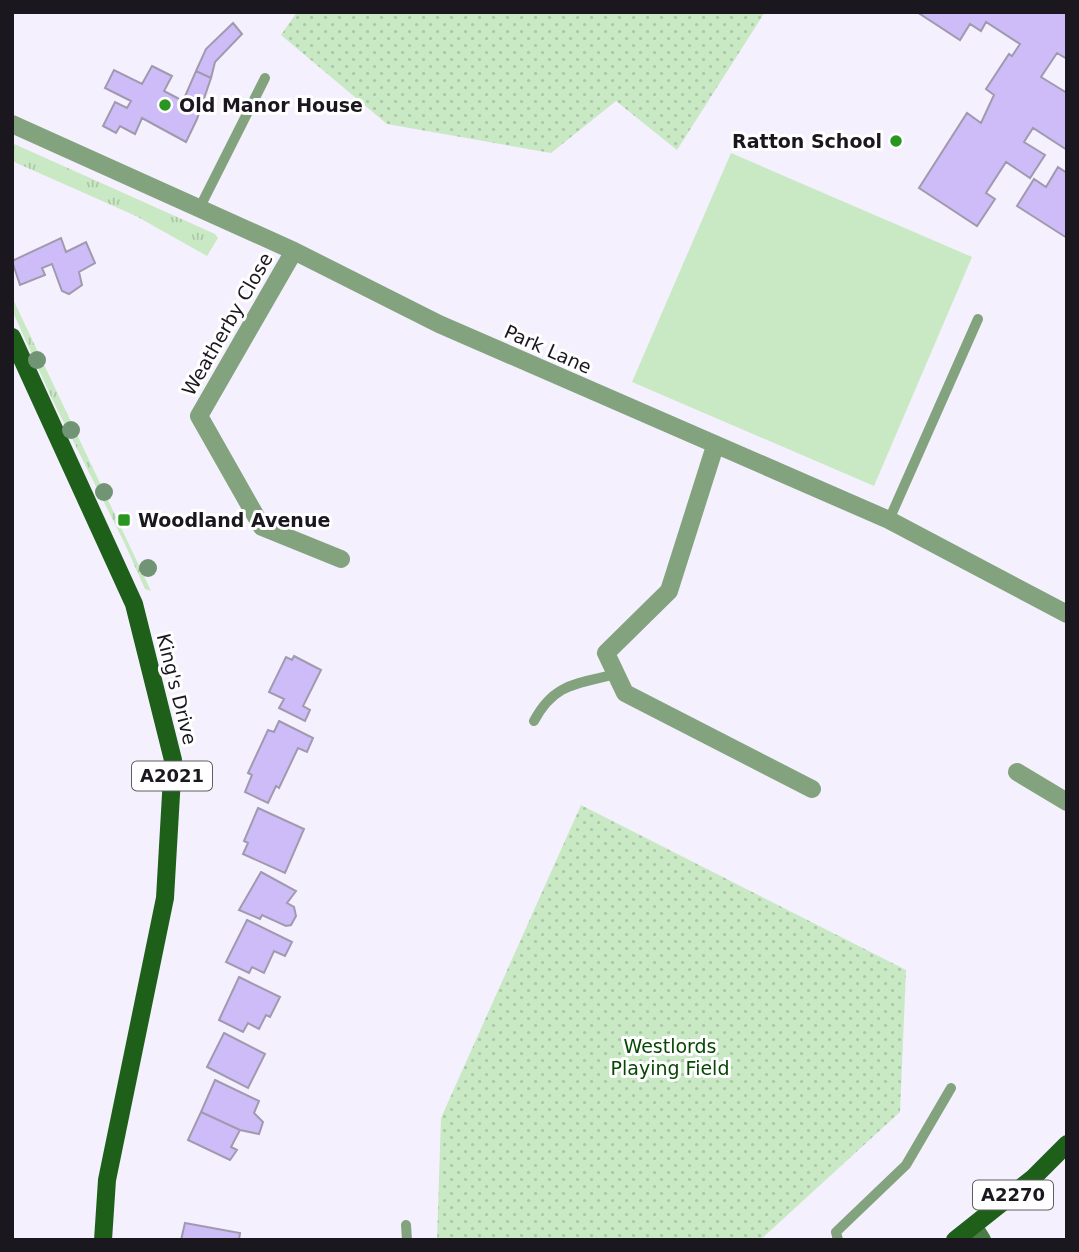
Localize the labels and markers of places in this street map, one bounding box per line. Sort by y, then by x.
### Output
place label: Old Manor House [179,94,363,116]
marker: Old Manor House [157,97,173,113]
place label: Ratton School [732,130,882,152]
marker: Ratton School [888,133,904,149]
place label: Woodland Avenue [138,509,330,531]
marker: Woodland Avenue [116,512,132,528]

